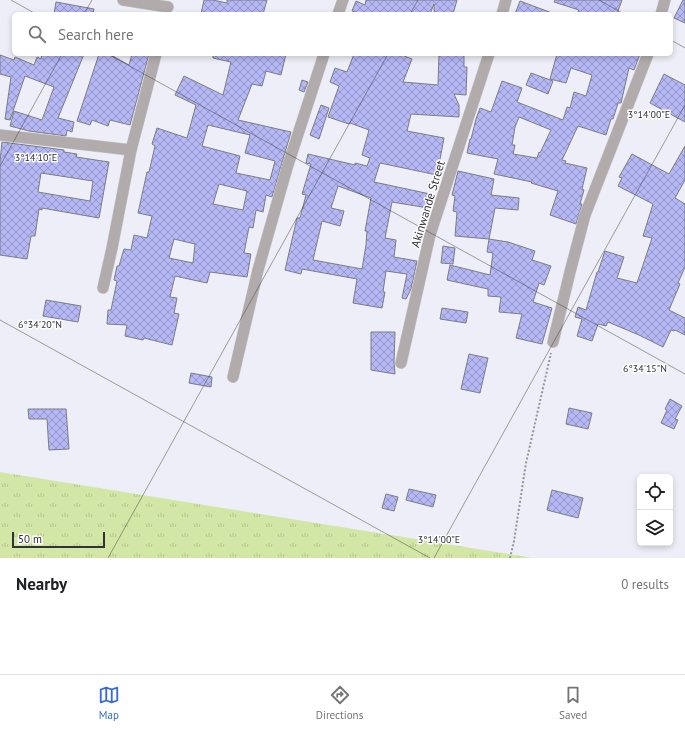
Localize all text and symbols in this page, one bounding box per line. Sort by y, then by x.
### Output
search box [12,12,673,56]
icon: search [26,23,48,45]
text: Search here [58,25,134,44]
text: 3°14'00"E [628,108,670,121]
text: 3°14'10"E [15,151,57,164]
street label: Akinwande Street [407,158,448,249]
text: 6°34'20"N [18,318,62,331]
text: 6°34'15"N [623,362,667,375]
map controls [637,474,673,546]
button: locate [637,474,673,510]
button: layers [637,510,673,546]
scale bar [12,530,105,549]
text: 50 m [18,532,42,546]
text: 3°14'00"E [418,533,460,546]
text: Nearby [16,573,67,595]
text: 0 results [621,576,669,593]
tab: Map [98,684,120,722]
tab: Directions [316,684,363,722]
tab: Saved [559,684,587,722]

